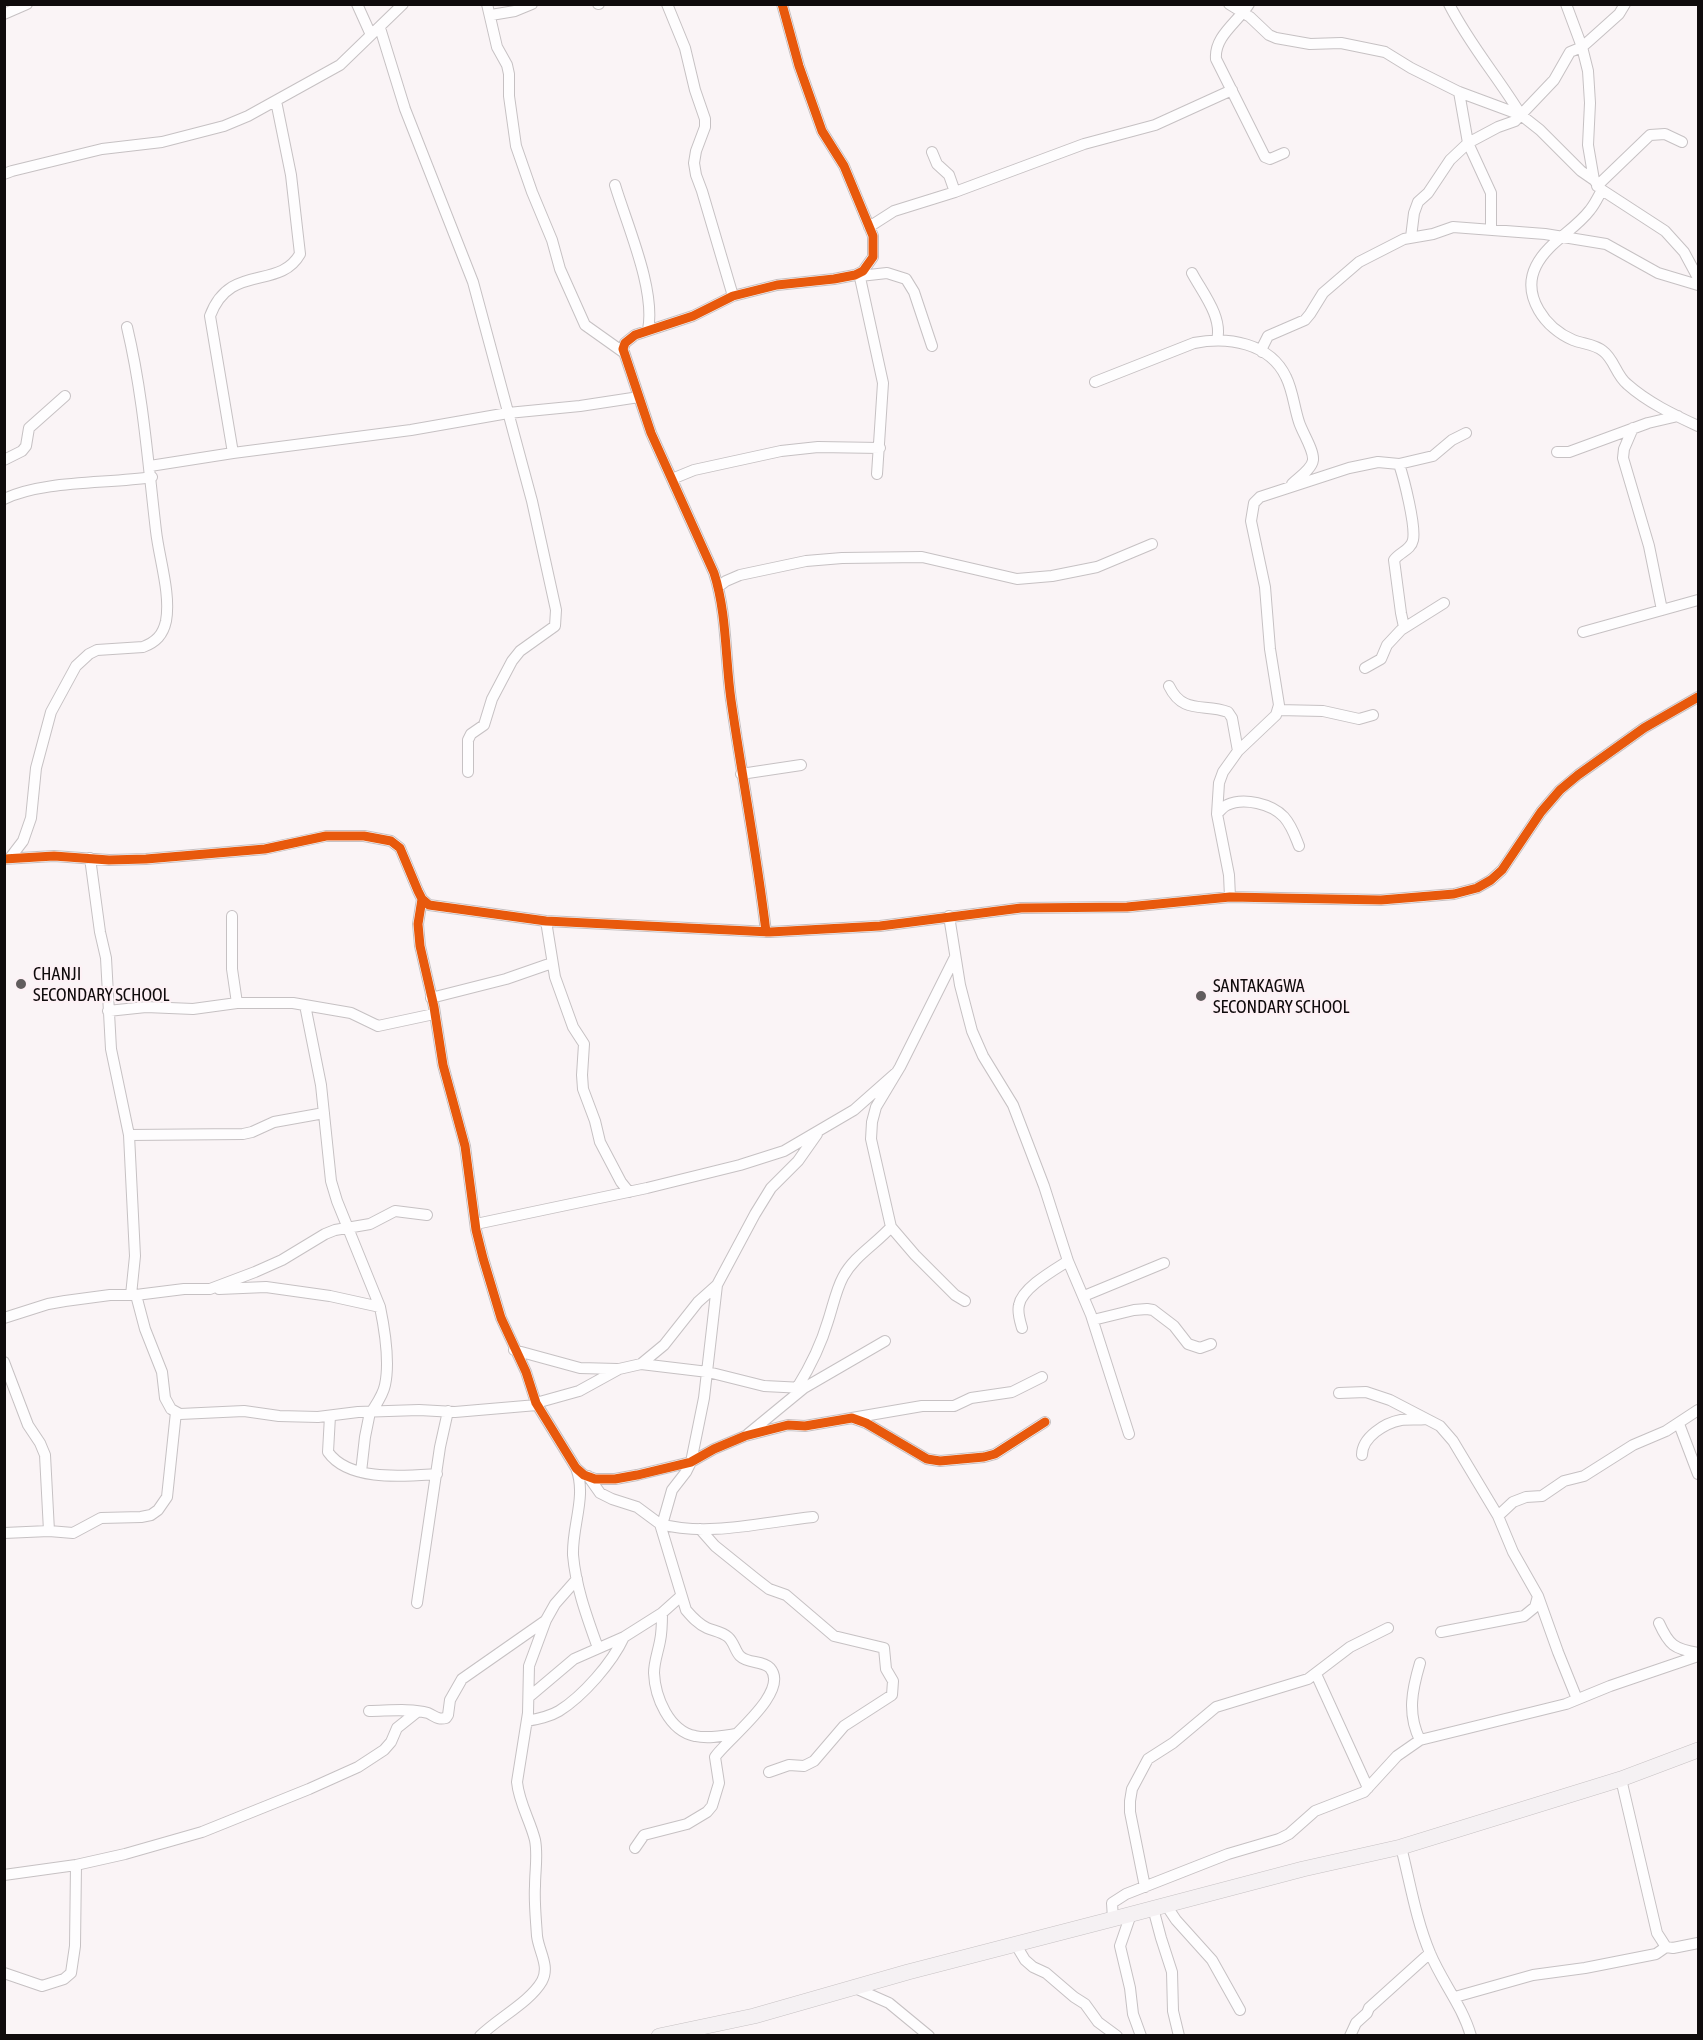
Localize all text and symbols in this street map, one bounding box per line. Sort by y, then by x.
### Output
place label: CHANJI SECONDARY SCHOOL [33,963,169,1006]
place label: SANTAKAGWA SECONDARY SCHOOL [1213,975,1349,1018]
marker: CHANJI SECONDARY SCHOOL [14,977,28,991]
marker: SANTAKAGWA SECONDARY SCHOOL [1194,989,1208,1003]

